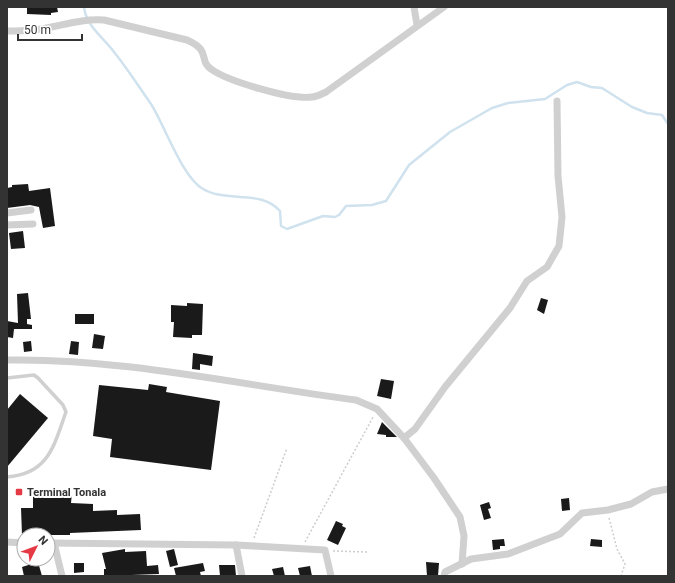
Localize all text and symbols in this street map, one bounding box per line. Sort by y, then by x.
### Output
scale bar [18,16,82,42]
text: 50 m [24,23,51,37]
place label: Terminal Tonala [27,486,106,499]
marker: Terminal Tonala [14,487,24,497]
north arrow [16,527,56,567]
text: N [36,533,51,548]

